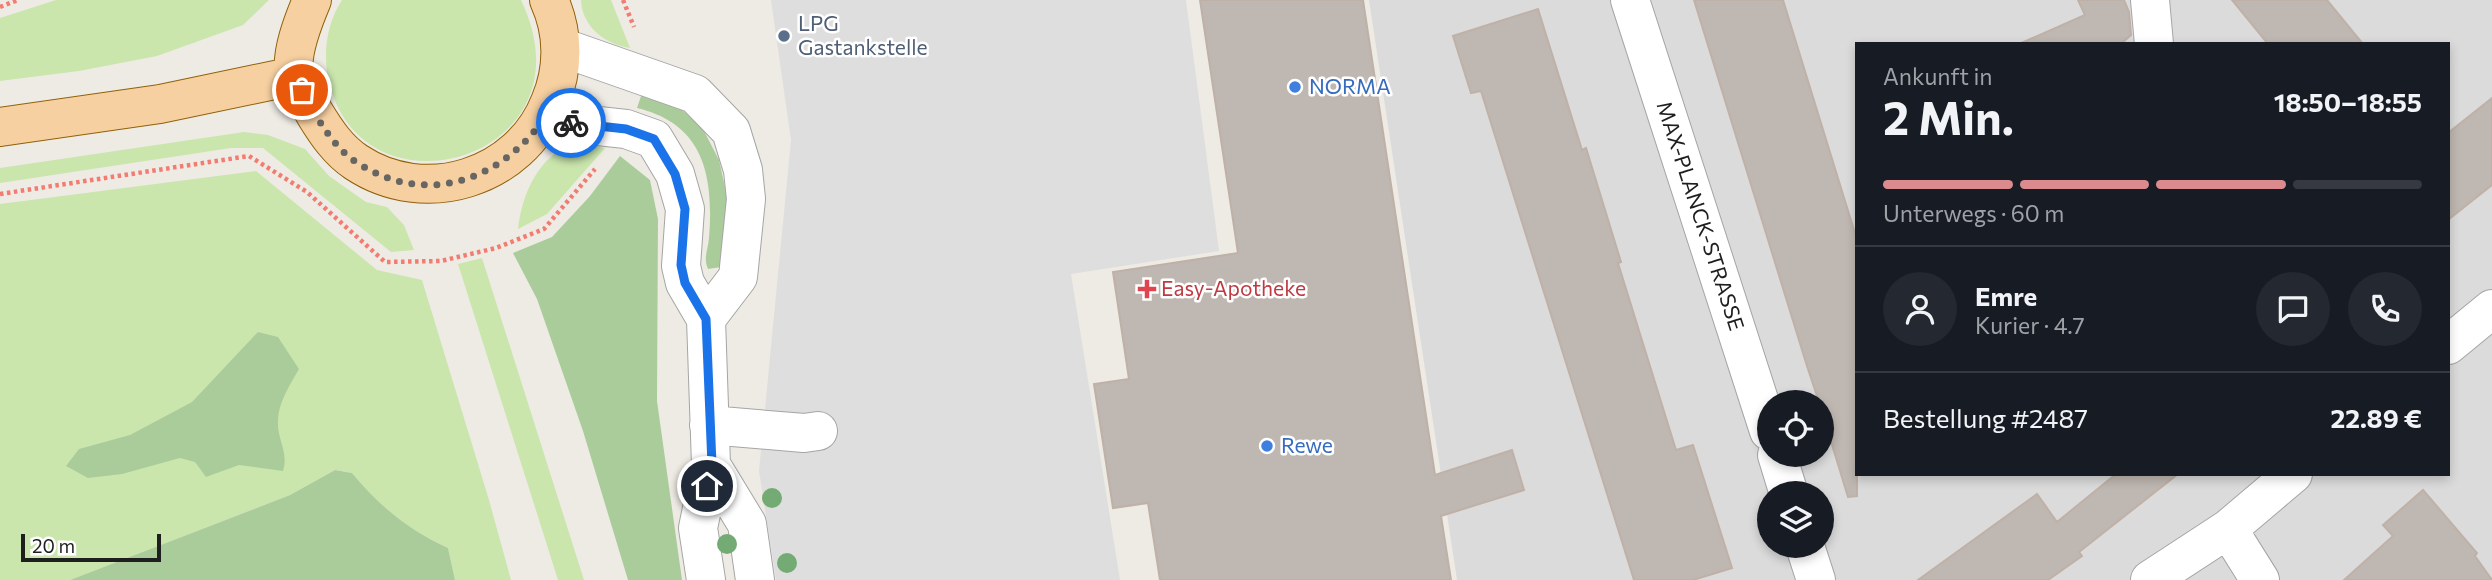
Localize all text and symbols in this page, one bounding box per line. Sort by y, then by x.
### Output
place label: LPG Gastankstelle [798,10,928,59]
marker: LPG Gastankstelle [776,28,792,44]
pin [272,60,332,120]
text: Ankunft in [1883,62,1993,90]
icon: bag [283,71,321,109]
place label: NORMA [1309,73,1391,98]
marker: NORMA [1287,79,1303,95]
text: 18:50–18:55 [2274,86,2422,117]
courier [536,88,606,158]
text: 2 Min. [1883,88,2014,144]
street label: MAX-PLANCK-STRASSE [1653,98,1750,333]
icon: bike [552,104,590,142]
text: Unterwegs · 60 m [1883,199,2064,227]
button: person [1883,272,1957,346]
button: chat [2256,272,2330,346]
button: phone [2348,272,2422,346]
place label: Easy-Apotheke [1161,275,1306,300]
text: Emre [1975,280,2037,311]
marker: Easy-Apotheke [1139,281,1155,297]
text: Kurier · 4.7 [1975,311,2085,339]
map controls [1757,390,1834,558]
button: locate [1757,390,1834,467]
text: Bestellung #2487 [1883,402,2088,433]
text: 22.89 € [2331,402,2422,433]
place label: Rewe [1281,432,1333,457]
marker: Rewe [1259,438,1275,454]
pin [677,456,737,516]
icon: home [688,467,726,505]
button: layers [1757,481,1834,558]
scale bar [21,531,161,563]
text: 20 m [32,534,75,557]

